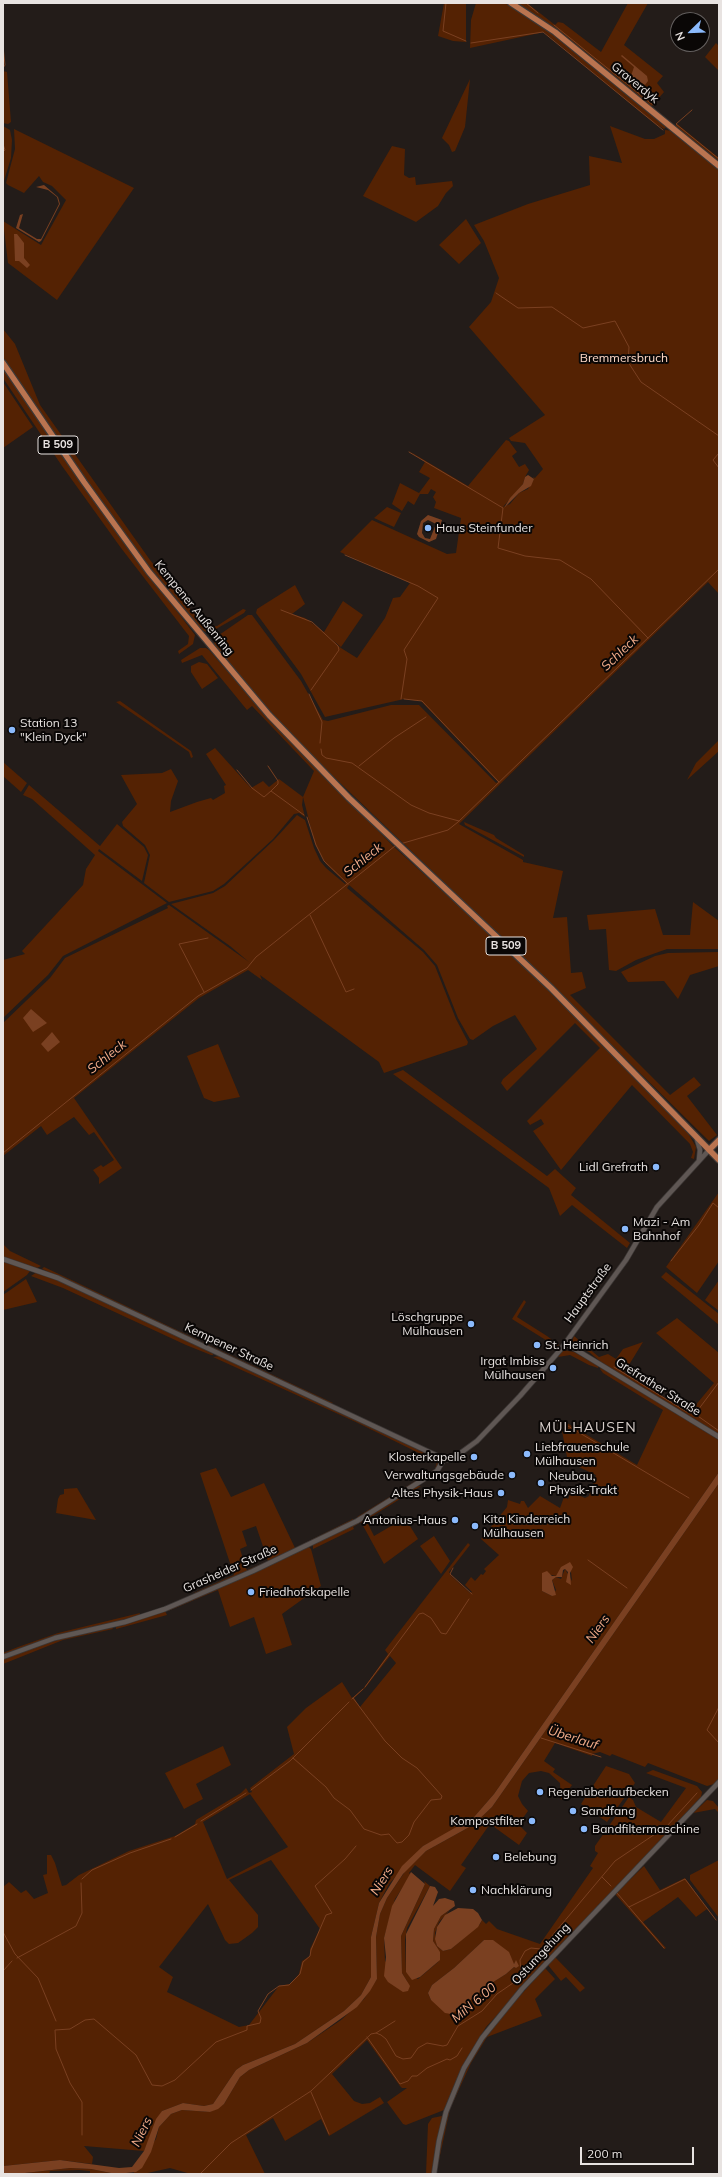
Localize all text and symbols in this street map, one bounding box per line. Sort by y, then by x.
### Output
north arrow [670,12,710,52]
text: N [672,30,688,43]
street label: Graverdyk [608,59,662,107]
park label: Bremmersbruch [580,351,668,365]
road number: B 509 [38,436,78,454]
place label: Haus Steinfunder [436,521,533,535]
marker: Haus Steinfunder [423,523,433,533]
street label: Kempener Außenring [151,558,237,658]
water label: Schleck [598,632,642,674]
place label: Station 13 "Klein Dyck" [20,716,87,744]
marker: Station 13 "Klein Dyck" [7,725,17,735]
water label: Schleck [340,840,386,880]
road number: B 509 [486,937,526,955]
water label: Schleck [84,1037,130,1077]
place label: Lidl Grefrath [579,1160,648,1174]
marker: Lidl Grefrath [651,1162,661,1172]
place label: Mazi - Am Bahnhof [633,1215,690,1243]
marker: Mazi - Am Bahnhof [620,1224,630,1234]
street label: Hauptstraße [561,1260,615,1326]
place label: Löschgruppe Mülhausen [391,1310,463,1338]
marker: Löschgruppe Mülhausen [466,1319,476,1329]
street label: Kempener Straße [182,1320,276,1374]
place label: St. Heinrich [545,1338,608,1352]
marker: St. Heinrich [532,1340,542,1350]
place label: Irgat Imbiss Mülhausen [480,1354,545,1382]
street label: Grefrather Straße [613,1355,703,1419]
marker: Irgat Imbiss Mülhausen [548,1363,558,1373]
district label: MÜLHAUSEN [539,1420,637,1436]
place label: Liebfrauenschule Mülhausen [535,1440,629,1468]
marker: Liebfrauenschule Mülhausen [522,1449,532,1459]
place label: Klosterkapelle [388,1450,466,1464]
marker: Klosterkapelle [469,1452,479,1462]
place label: Verwaltungsgebäude [385,1468,504,1482]
place label: Neubau, Physik-Trakt [549,1469,617,1497]
marker: Verwaltungsgebäude [507,1470,517,1480]
marker: Neubau, Physik-Trakt [536,1478,546,1488]
place label: Altes Physik-Haus [391,1486,493,1500]
marker: Altes Physik-Haus [496,1488,506,1498]
place label: Kita Kinderreich Mülhausen [483,1512,570,1540]
place label: Antonius-Haus [363,1513,447,1527]
marker: Antonius-Haus [450,1515,460,1525]
marker: Kita Kinderreich Mülhausen [470,1521,480,1531]
street label: Grasheider Straße [181,1542,279,1596]
place label: Friedhofskapelle [259,1585,350,1599]
marker: Friedhofskapelle [246,1587,256,1597]
water label: Niers [583,1612,613,1646]
water label: Überlauf [546,1723,600,1753]
place label: Regenüberlaufbecken [548,1785,669,1799]
marker: Regenüberlaufbecken [535,1787,545,1797]
place label: Sandfang [581,1804,635,1818]
marker: Sandfang [568,1806,578,1816]
place label: Kompostfilter [450,1814,524,1828]
marker: Kompostfilter [527,1816,537,1826]
place label: Bandfiltermaschine [592,1822,699,1836]
marker: Bandfiltermaschine [579,1824,589,1834]
place label: Belebung [504,1850,556,1864]
marker: Belebung [491,1852,501,1862]
water label: Niers [367,1864,397,1898]
place label: Nachklärung [481,1883,552,1897]
marker: Nachklärung [468,1885,478,1895]
street label: Ostumgehung [509,1920,573,1988]
water label: MiN 6.00 [448,1980,500,2026]
water label: Niers [128,2115,156,2149]
scale bar [582,2139,696,2165]
text: 200 m [587,2146,622,2161]

